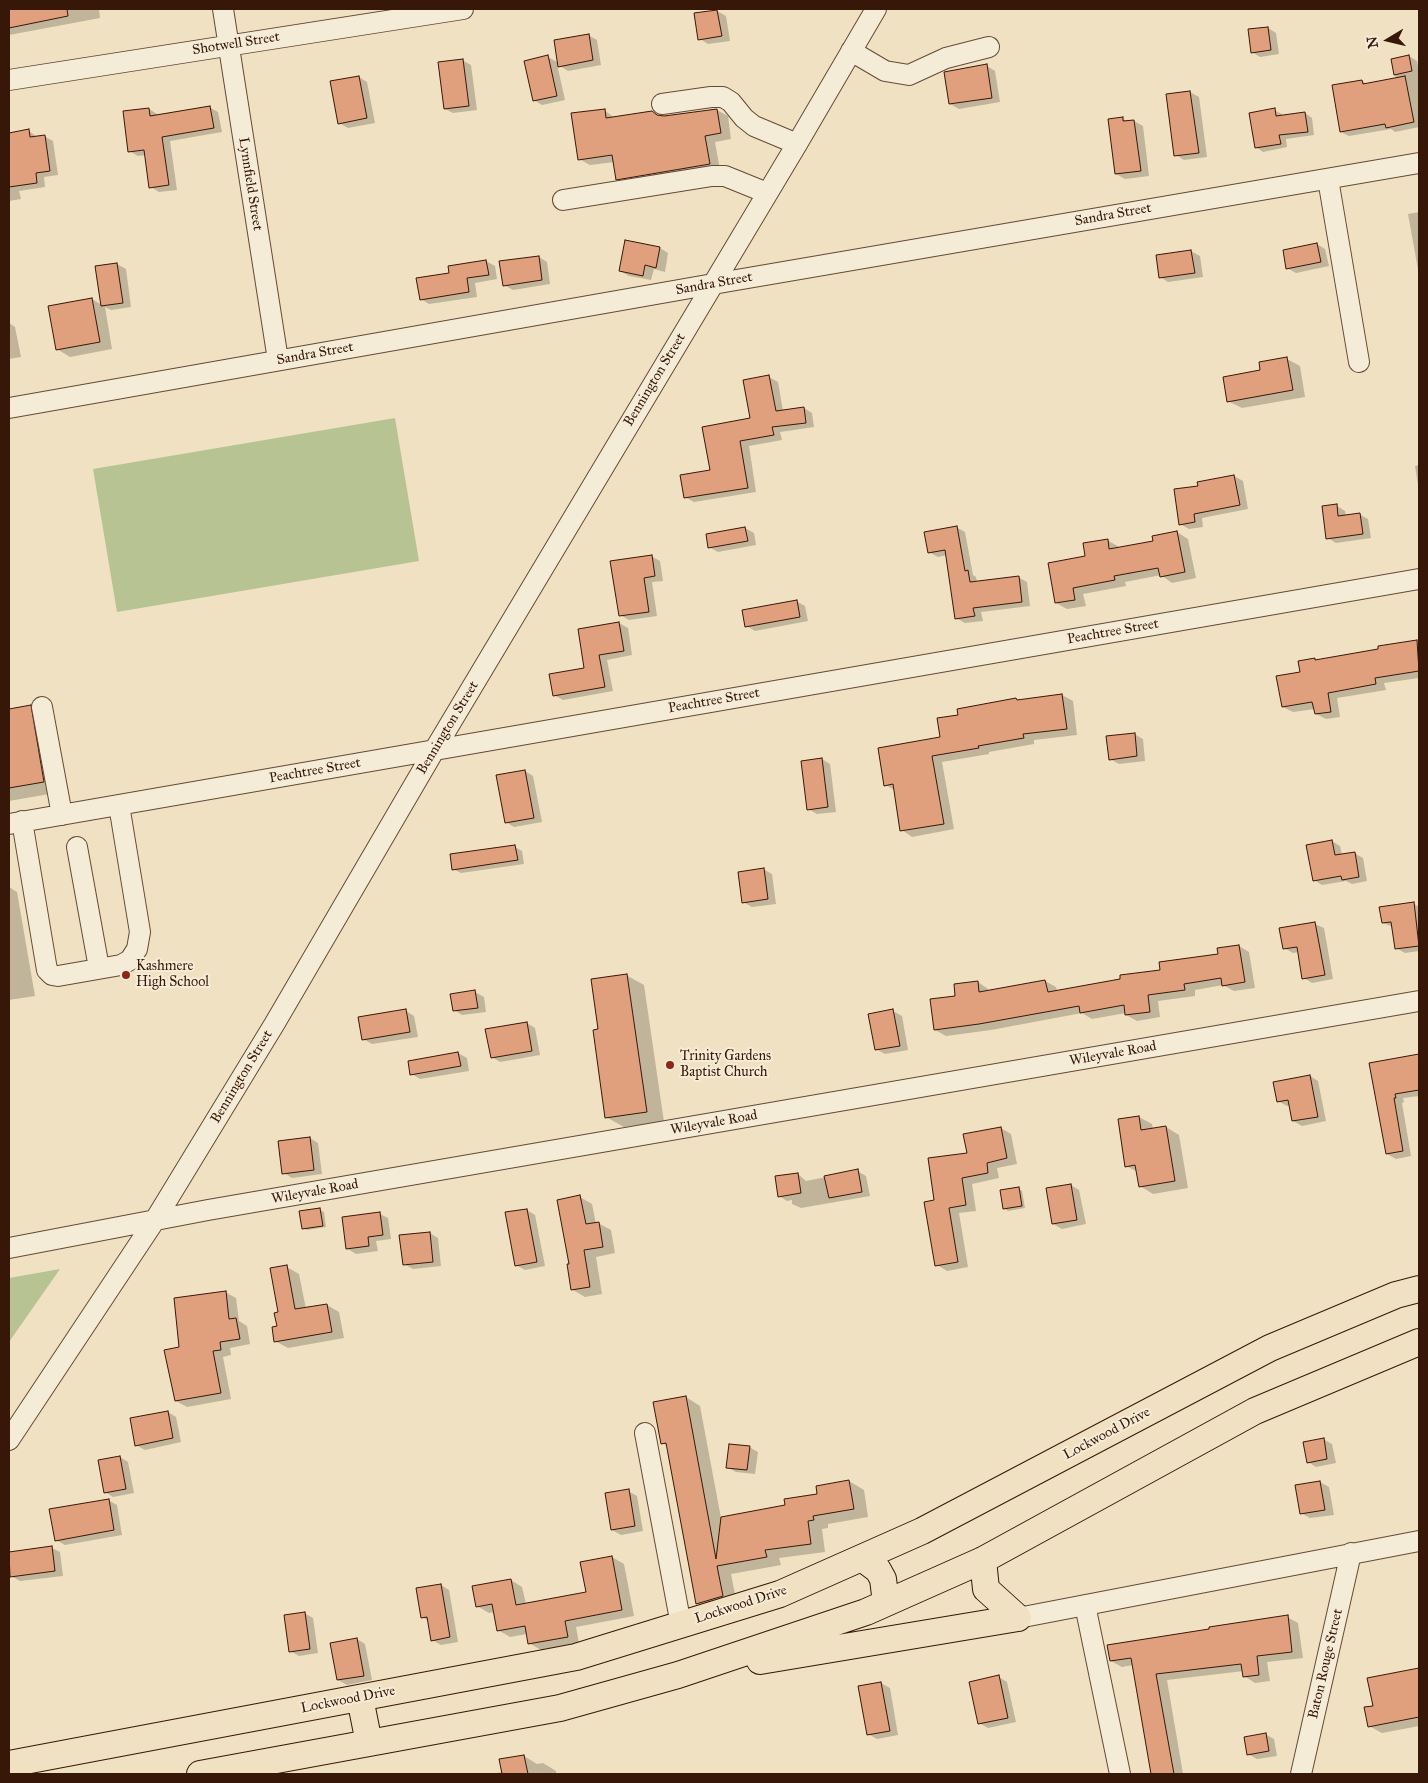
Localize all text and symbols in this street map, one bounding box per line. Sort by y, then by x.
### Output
north arrow [1363,15,1413,65]
street label: Shotwell Street [191,29,281,59]
text: N [1363,35,1382,50]
street label: Lynnfield Street [234,136,266,232]
street label: Sandra Street [1073,200,1153,230]
street label: Sandra Street [674,269,754,299]
street label: Bennington Street [621,330,689,430]
street label: Sandra Street [275,339,355,369]
street label: Peachtree Street [1066,616,1160,648]
street label: Bennington Street [414,678,482,778]
street label: Peachtree Street [667,685,761,717]
street label: Peachtree Street [268,755,362,787]
place label: Kashmere High School [136,959,209,992]
marker: Kashmere High School [120,969,132,981]
street label: Bennington Street [208,1027,276,1127]
street label: Wileyvale Road [1068,1038,1158,1070]
place label: Trinity Gardens Baptist Church [680,1049,771,1082]
marker: Trinity Gardens Baptist Church [664,1059,676,1071]
street label: Wileyvale Road [669,1107,759,1139]
street label: Wileyvale Road [270,1176,360,1208]
street label: Lockwood Drive [1061,1404,1153,1464]
street label: Lockwood Drive [693,1582,789,1628]
street label: Baton Rouge Street [1305,1607,1347,1721]
street label: Lockwood Drive [299,1683,397,1717]

